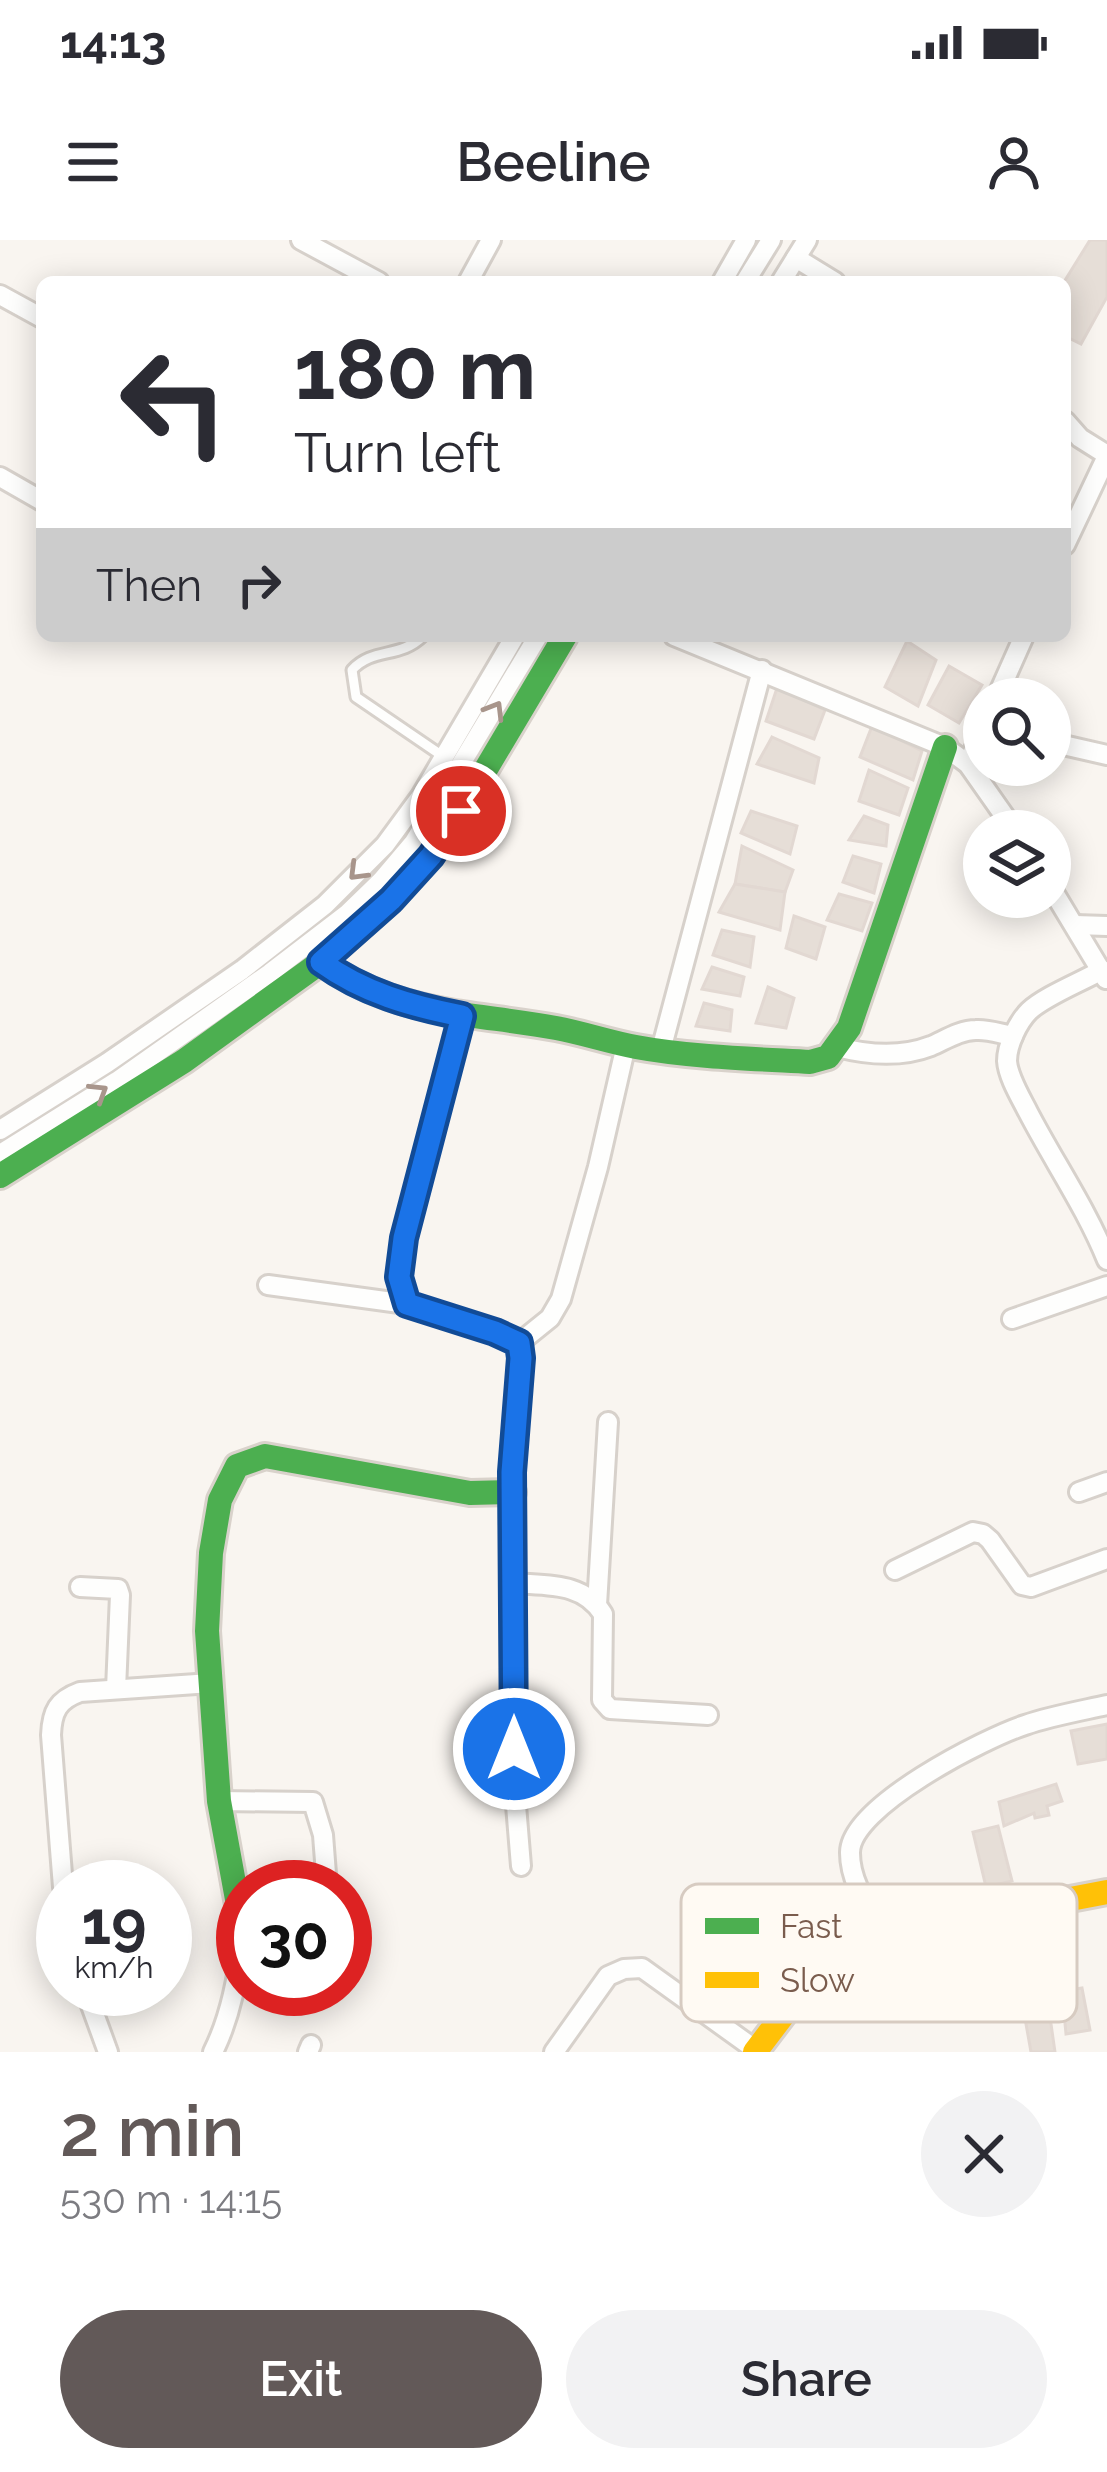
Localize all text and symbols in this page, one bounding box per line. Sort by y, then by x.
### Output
text: 14:13 [60,16,166,69]
icon: menu [60,129,126,195]
icon: person [981,129,1047,195]
text: Beeline [456,130,651,194]
text: 180 m [294,320,536,419]
icon: left [96,324,252,480]
text: Turn left [294,421,501,485]
icon: right [226,552,292,618]
text: Then [96,559,202,612]
map controls [963,678,1071,918]
button: search [963,678,1071,786]
one-way arrow [481,701,503,723]
pin [410,760,512,862]
icon: arrive [428,778,494,844]
button: layers [963,810,1071,918]
one-way arrow [349,858,371,880]
one-way arrow [86,1084,108,1106]
position arrow [451,1686,577,1812]
speed limit sign: 30 [216,1860,372,2016]
legend [681,1884,1077,2022]
text: 19 [82,1888,146,1958]
text: Fast [780,1907,842,1946]
text: km/h [74,1950,154,1985]
text: Slow [780,1961,855,2000]
text: 2 min [60,2088,244,2173]
button: close [921,2091,1047,2217]
text: 530 m · 14:15 [60,2176,282,2222]
button: Exit [60,2310,542,2448]
button: Share [566,2310,1047,2448]

